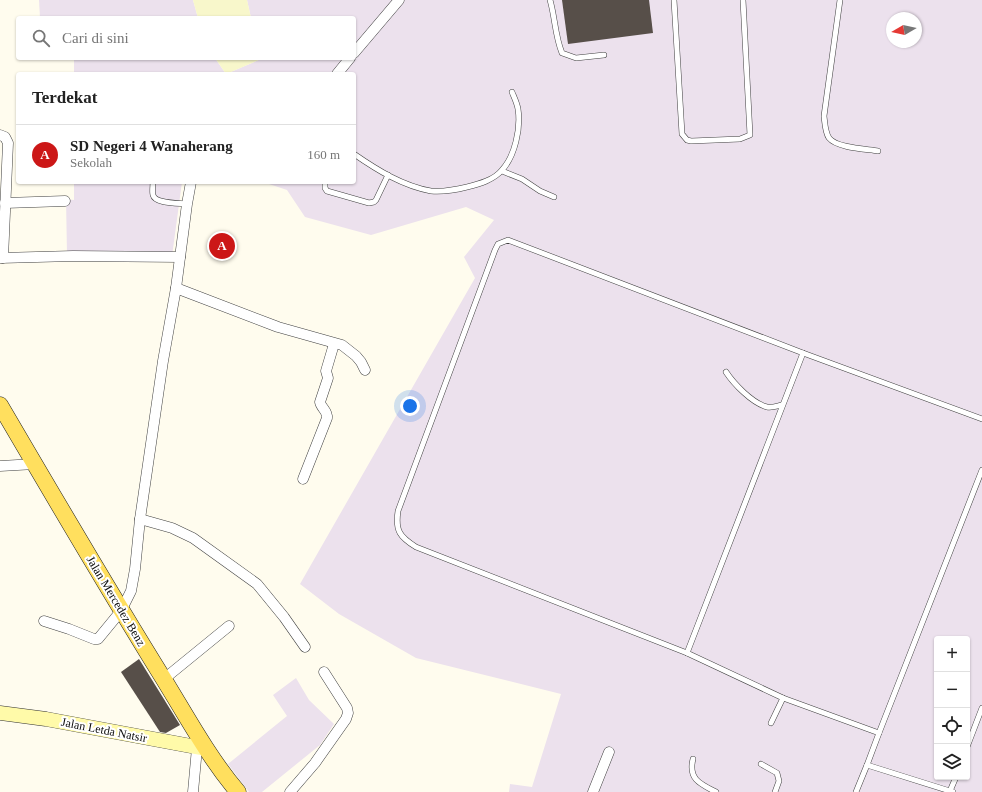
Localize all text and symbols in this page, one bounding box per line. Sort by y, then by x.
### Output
north arrow [886,12,922,48]
search box [16,16,356,60]
icon: search [30,27,52,49]
text: Cari di sini [62,30,129,46]
text: Terdekat [32,88,98,107]
text: SD Negeri 4 Wanaherang [70,138,233,154]
text: A [40,147,50,162]
text: 160 m [307,147,340,162]
text: Sekolah [70,155,112,170]
pin: A [209,231,235,261]
your location [400,396,420,416]
street label: Jalan Mercedez Benz [84,553,148,649]
map controls [934,636,970,780]
button: + [934,636,970,672]
button: − [934,672,970,708]
button: locate [934,708,970,744]
street label: Jalan Letda Natsir [60,715,148,745]
button: layers [934,744,970,780]

